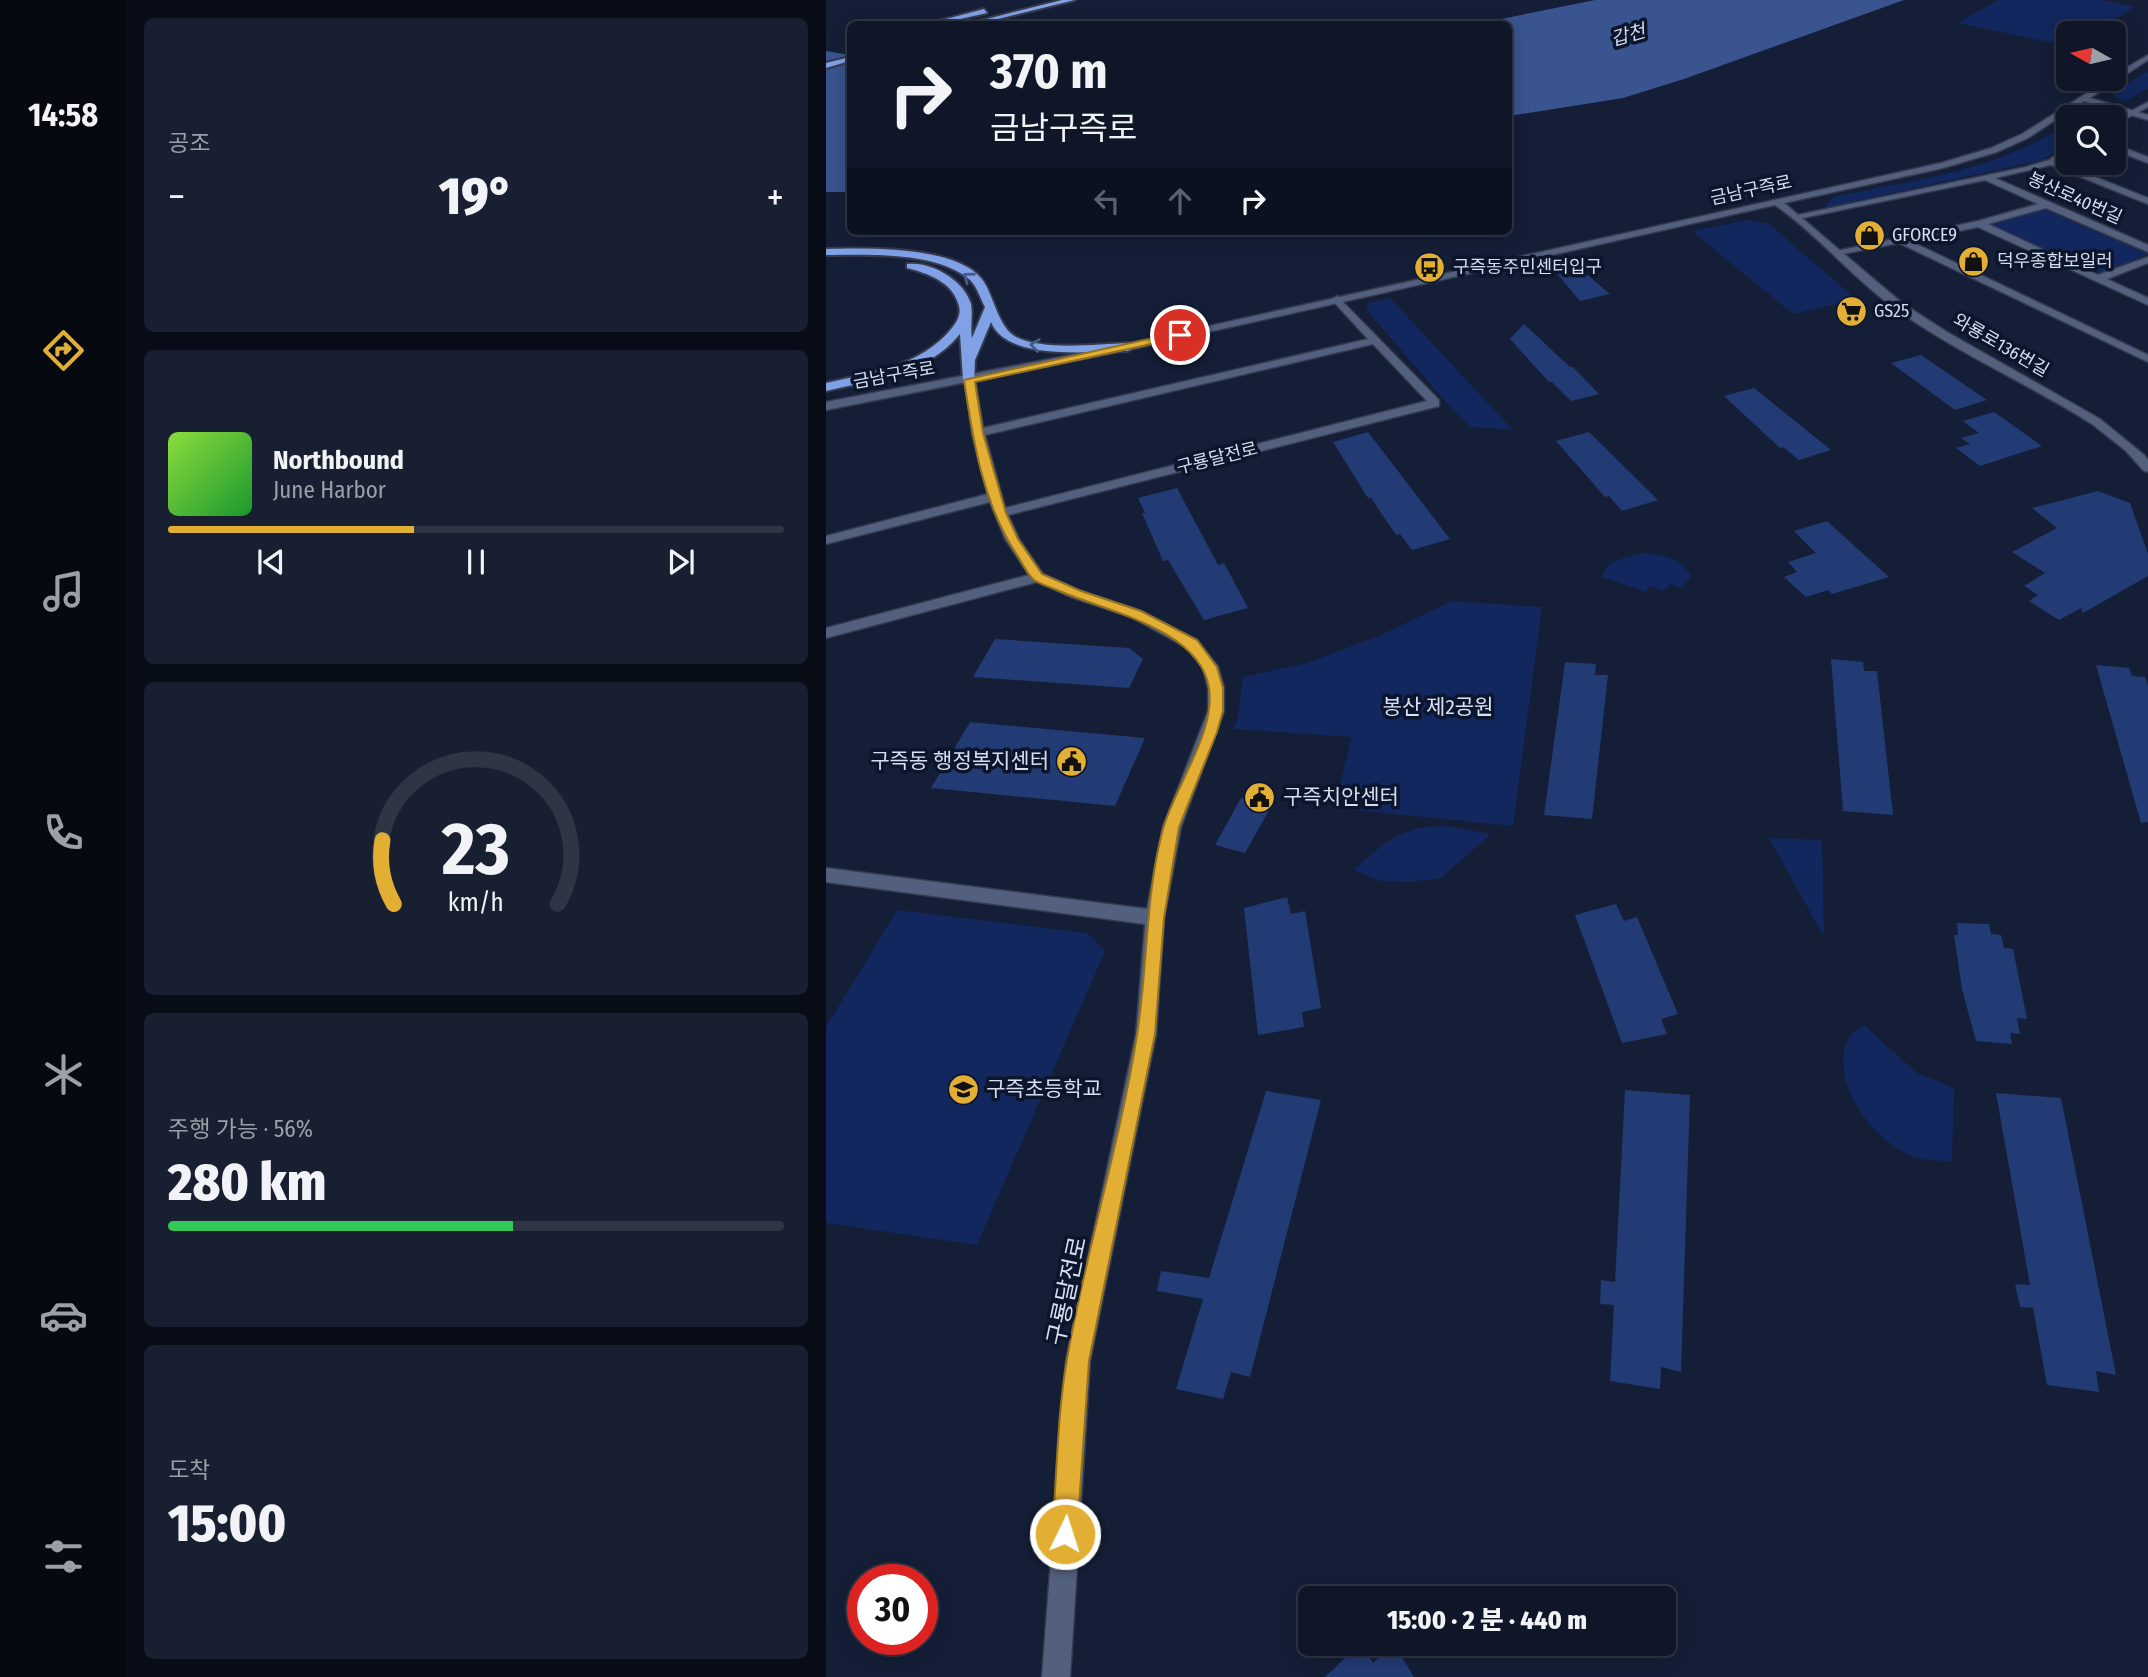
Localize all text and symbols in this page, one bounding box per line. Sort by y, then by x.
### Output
water label: 갑천 [1608,19,1649,51]
north arrow [2056,21,2126,91]
map controls [2056,21,2126,175]
text: 370 m [990,42,1108,101]
icon: right [875,49,966,140]
text: 14:58 [28,96,98,134]
button: search [2056,105,2126,175]
text: 금남구즉로 [990,109,1137,147]
text: 공조 [168,129,210,157]
text: 19° [439,165,513,228]
street label: 봉산로40번길 [2024,167,2126,229]
street label: 금남구즉로 [1708,171,1794,209]
text: − [168,174,185,220]
text: + [767,174,784,220]
icon: left [1088,182,1126,220]
icon: ahead [1161,182,1199,220]
icon: right [1234,182,1272,220]
shop icon: GFORCE9 [1852,218,1886,252]
place label: GFORCE9 [1892,224,1957,246]
shop icon: 덕우종합보일러 [1957,244,1991,278]
bus stop icon: 구즉동주민센터입구 [1413,250,1447,284]
place label: 덕우종합보일러 [1997,250,2113,272]
place label: 구즉동주민센터입구 [1453,256,1602,278]
one-way arrow [964,273,976,285]
supermarket icon: GS25 [1834,294,1868,328]
place label: GS25 [1874,300,1909,322]
pin [1150,305,1210,365]
street label: 와룡로136번길 [1949,309,2053,381]
icon: arrive [1161,316,1199,354]
icon: directions [39,326,88,375]
one-way arrow [1029,337,1041,352]
street label: 금남구즉로 [851,357,937,393]
street label: 구룡달전로 [1174,437,1260,479]
text: Northbound [273,445,404,476]
text: June Harbor [273,476,386,504]
icon: previous [252,543,290,581]
icon: pause [457,543,495,581]
icon: next [662,543,700,581]
icon: music [39,567,88,616]
park label: 봉산 제2공원 [1383,694,1493,720]
public building icon: 구즉동 행정복지센터 [1055,744,1089,778]
place label: 구즉동 행정복지센터 [870,748,1049,774]
public building icon: 구즉치안센터 [1243,780,1277,814]
place label: 구즉치안센터 [1283,784,1399,810]
text: 23 [441,807,510,894]
icon: phone [39,808,88,857]
text: km/h [448,888,504,918]
icon: climate [39,1050,88,1099]
school or university icon: 구즉초등학교 [946,1072,980,1106]
place label: 구즉초등학교 [986,1076,1102,1102]
text: 주행 가능 · 56% [168,1115,313,1143]
text: 280 km [168,1151,326,1214]
street label: 구룡달전로 [1042,1234,1092,1348]
icon: car [39,1291,88,1340]
text: 도착 [168,1456,210,1484]
text: 15:00 [168,1492,286,1555]
position arrow [1028,1497,1102,1571]
icon: filters [39,1532,88,1581]
speed limit sign: 30 [847,1564,938,1655]
text: 15:00 · 2 분 · 440 m [1387,1605,1587,1636]

